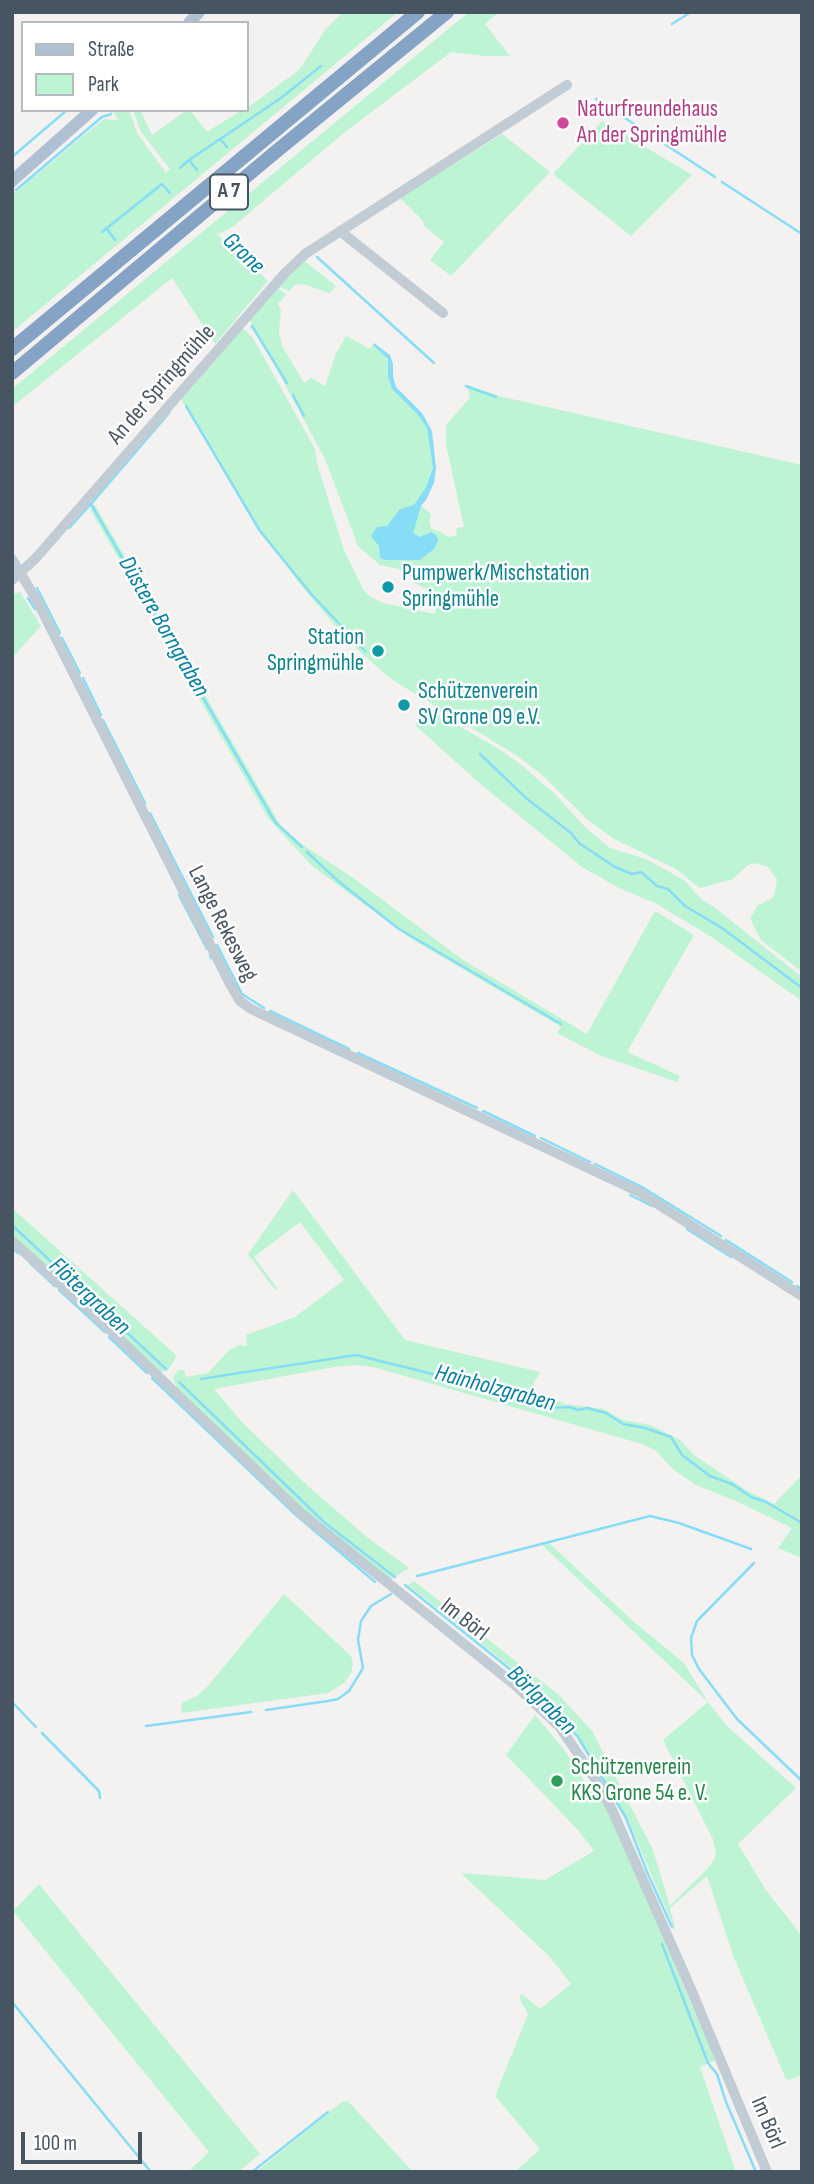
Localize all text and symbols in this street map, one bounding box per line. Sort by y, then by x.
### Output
legend [21,21,248,112]
text: Straße [88,37,134,62]
text: Park [88,72,119,97]
place label: Naturfreundehaus An der Springmühle [577,96,727,150]
marker: Naturfreundehaus An der Springmühle [555,115,571,131]
road number: A 7 [210,174,248,210]
water label: Grone [216,227,270,281]
street label: An der Springmühle [102,319,222,451]
water label: Düstere Borngraben [111,552,215,702]
place label: Pumpwerk/Mischstation Springmühle [402,560,590,614]
marker: Pumpwerk/Mischstation Springmühle [380,579,396,595]
place label: Station Springmühle [267,624,364,678]
marker: Station Springmühle [370,643,386,659]
place label: Schützenverein SV Grone 09 e.V. [418,678,541,732]
marker: Schützenverein SV Grone 09 e.V. [396,697,412,713]
street label: Lange Rekesweg [181,862,263,986]
water label: Flötergraben [42,1252,136,1342]
water label: Hainholzgraben [432,1359,558,1419]
street label: Im Börl [434,1593,494,1647]
water label: Börlgraben [500,1660,582,1742]
place label: Schützenverein KKS Grone 54 e. V. [571,1754,708,1808]
marker: Schützenverein KKS Grone 54 e. V. [549,1773,565,1789]
street label: Im Börl [744,2093,790,2153]
scale bar [24,2118,145,2162]
text: 100 m [34,2131,77,2156]

